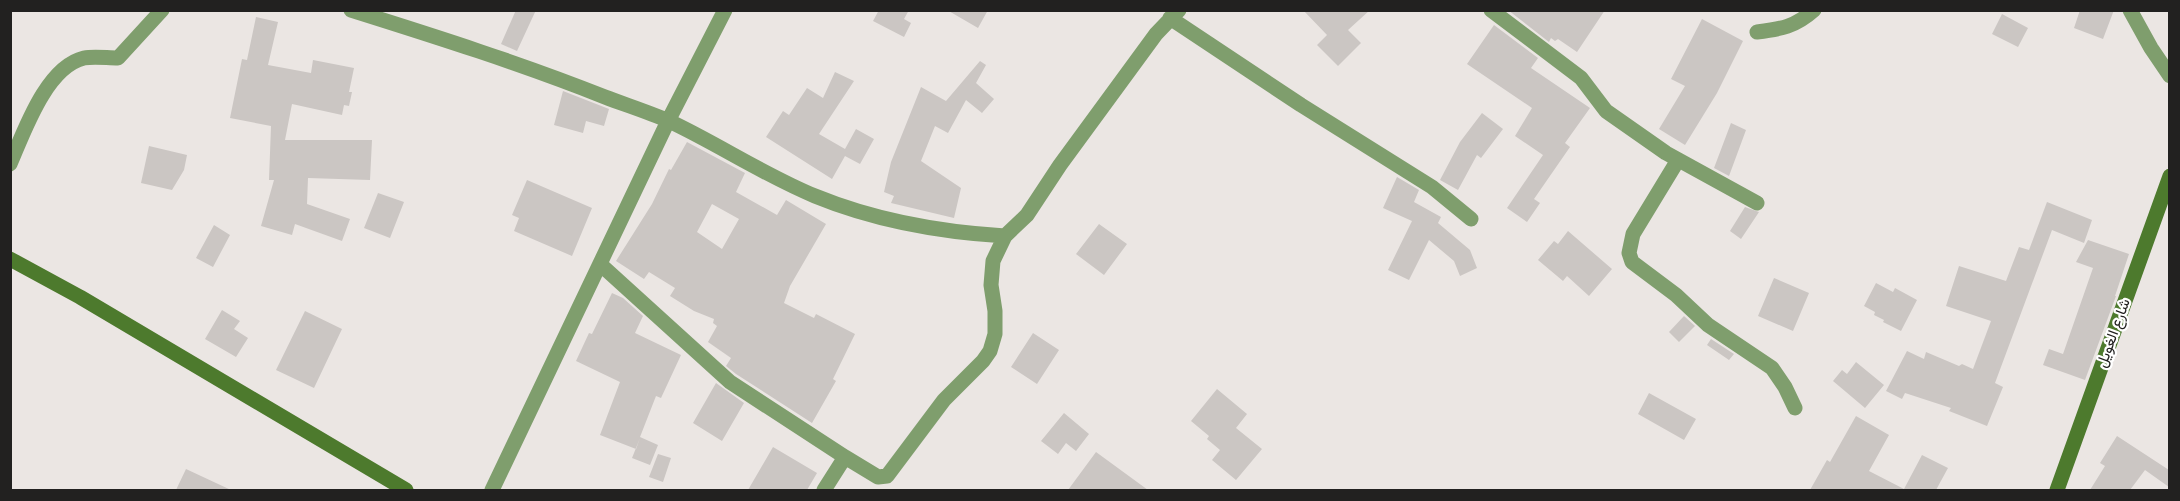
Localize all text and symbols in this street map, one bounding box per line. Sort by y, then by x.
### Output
street label: شارع الغويل [2092,296,2136,371]

